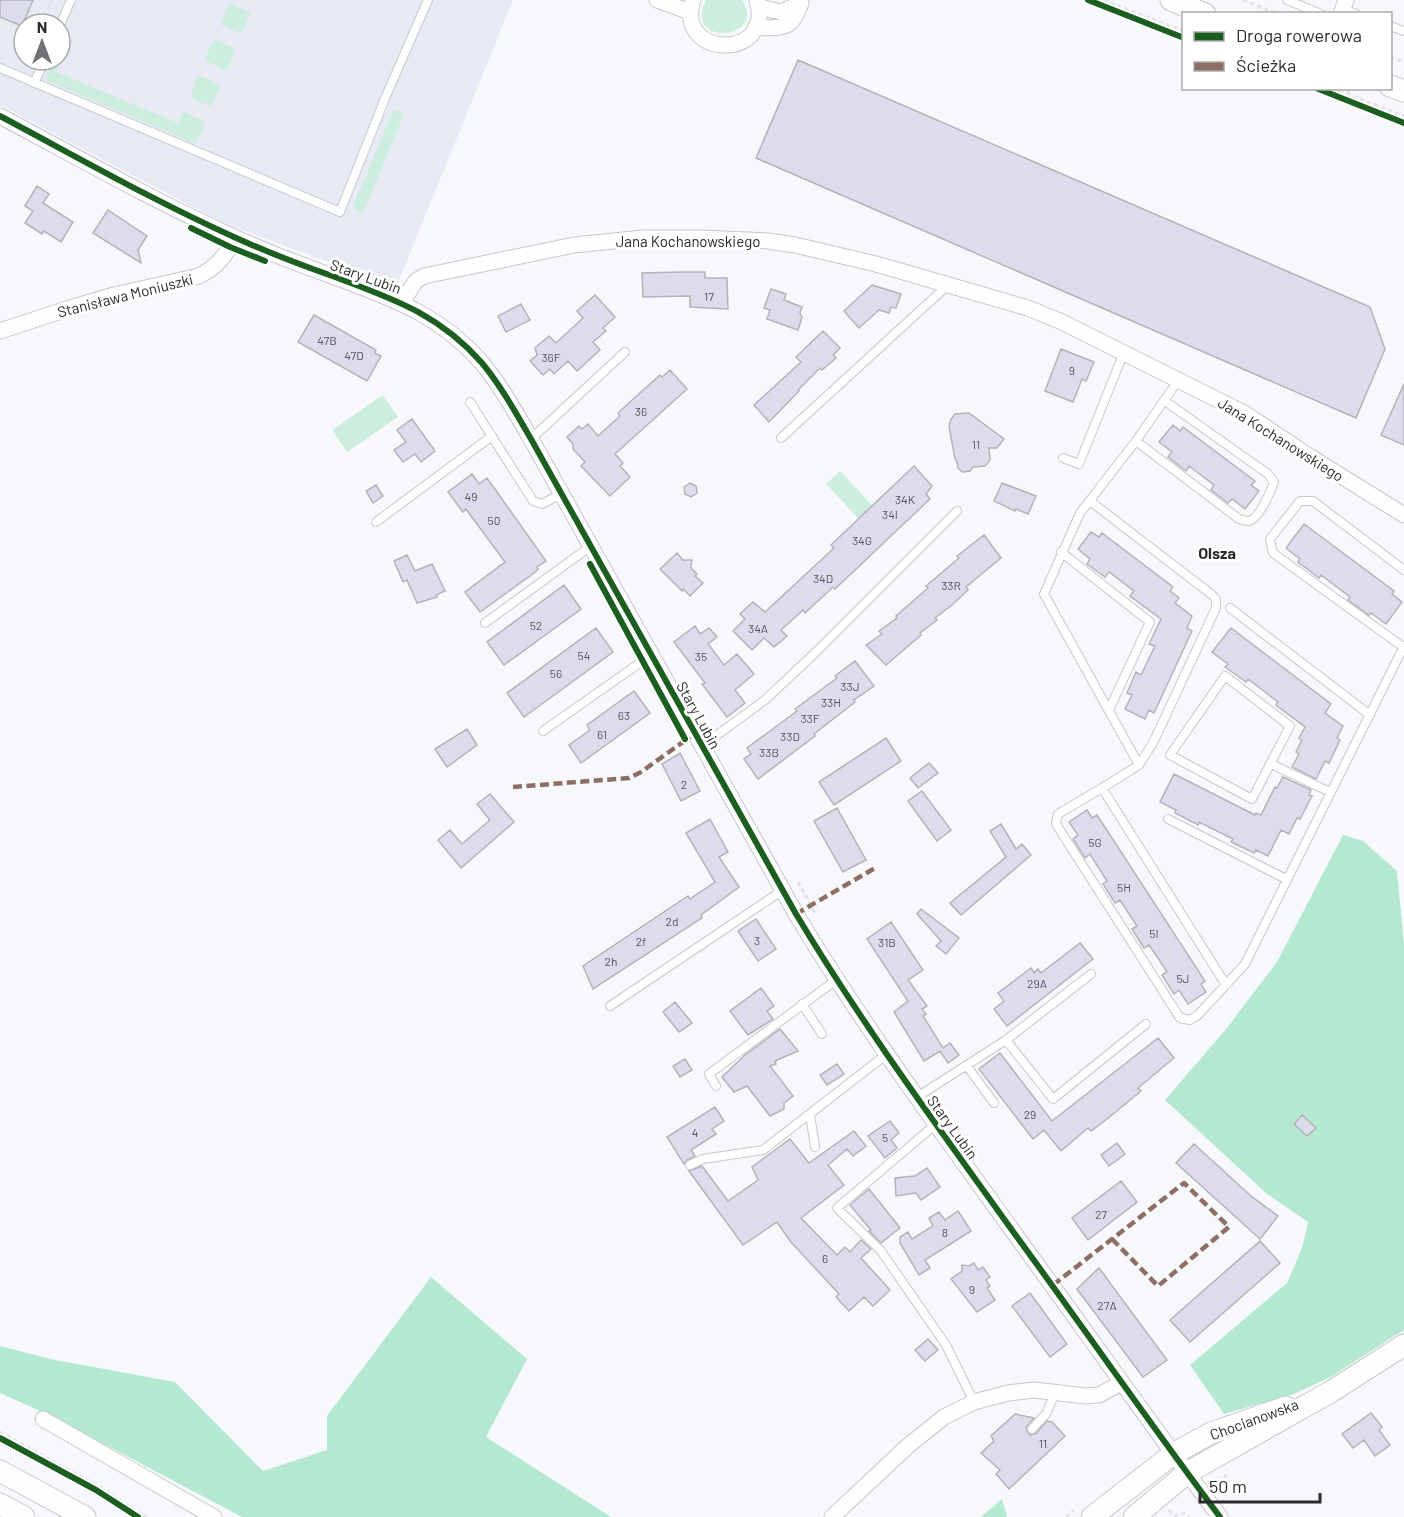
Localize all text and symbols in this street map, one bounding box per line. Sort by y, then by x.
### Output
north arrow [12,12,72,72]
legend [1182,12,1392,90]
text: N [37,17,47,36]
text: Droga rowerowa [1236,24,1362,46]
text: Ścieżka [1236,54,1296,76]
street label: Jana Kochanowskiego [616,232,760,250]
street label: Stary Lubin [328,255,404,297]
street label: Stanisława Moniuszki [55,269,195,321]
house number: 17 [704,289,714,303]
house number: 47B [317,333,337,347]
house number: 47D [344,348,364,362]
house number: 36F [541,350,561,364]
house number: 9 [1069,363,1075,377]
street label: Jana Kochanowskiego [1215,393,1347,485]
house number: 36 [635,404,647,418]
house number: 11 [972,437,980,451]
house number: 49 [465,489,477,503]
house number: 34K [895,492,916,506]
house number: 34I [882,507,898,521]
house number: 50 [488,513,500,527]
house number: 34G [852,533,872,547]
district label: Olsza [1198,543,1236,562]
house number: 34D [813,571,833,585]
house number: 33R [941,578,961,592]
house number: 52 [530,618,542,632]
house number: 34A [748,621,768,635]
house number: 54 [578,648,590,662]
house number: 35 [695,649,707,663]
house number: 56 [550,666,562,680]
street label: Stary Lubin [673,678,725,752]
house number: 33J [840,679,860,693]
house number: 33H [821,695,841,709]
house number: 63 [618,708,630,722]
house number: 33F [800,711,820,725]
house number: 61 [597,727,607,741]
house number: 33D [780,729,800,743]
house number: 33B [759,745,779,759]
house number: 2 [681,777,687,791]
house number: 5G [1088,835,1102,849]
house number: 5H [1117,880,1131,894]
house number: 2d [666,914,678,928]
house number: 5I [1149,926,1159,940]
house number: 3 [754,933,760,947]
house number: 2f [636,934,646,948]
house number: 31B [878,935,896,949]
house number: 2h [605,954,617,968]
house number: 5J [1176,971,1190,985]
house number: 29A [1027,976,1047,990]
street label: Stary Lubin [924,1092,982,1162]
house number: 29 [1024,1107,1036,1121]
house number: 4 [692,1125,698,1139]
house number: 5 [882,1130,888,1144]
house number: 27 [1095,1207,1107,1221]
house number: 8 [942,1225,948,1239]
house number: 6 [822,1251,828,1265]
house number: 9 [969,1282,975,1296]
house number: 27A [1097,1298,1117,1312]
street label: Chocianowska [1207,1395,1301,1443]
house number: 11 [1039,1436,1047,1450]
scale bar [1200,1466,1320,1504]
text: 50 m [1209,1475,1247,1497]

